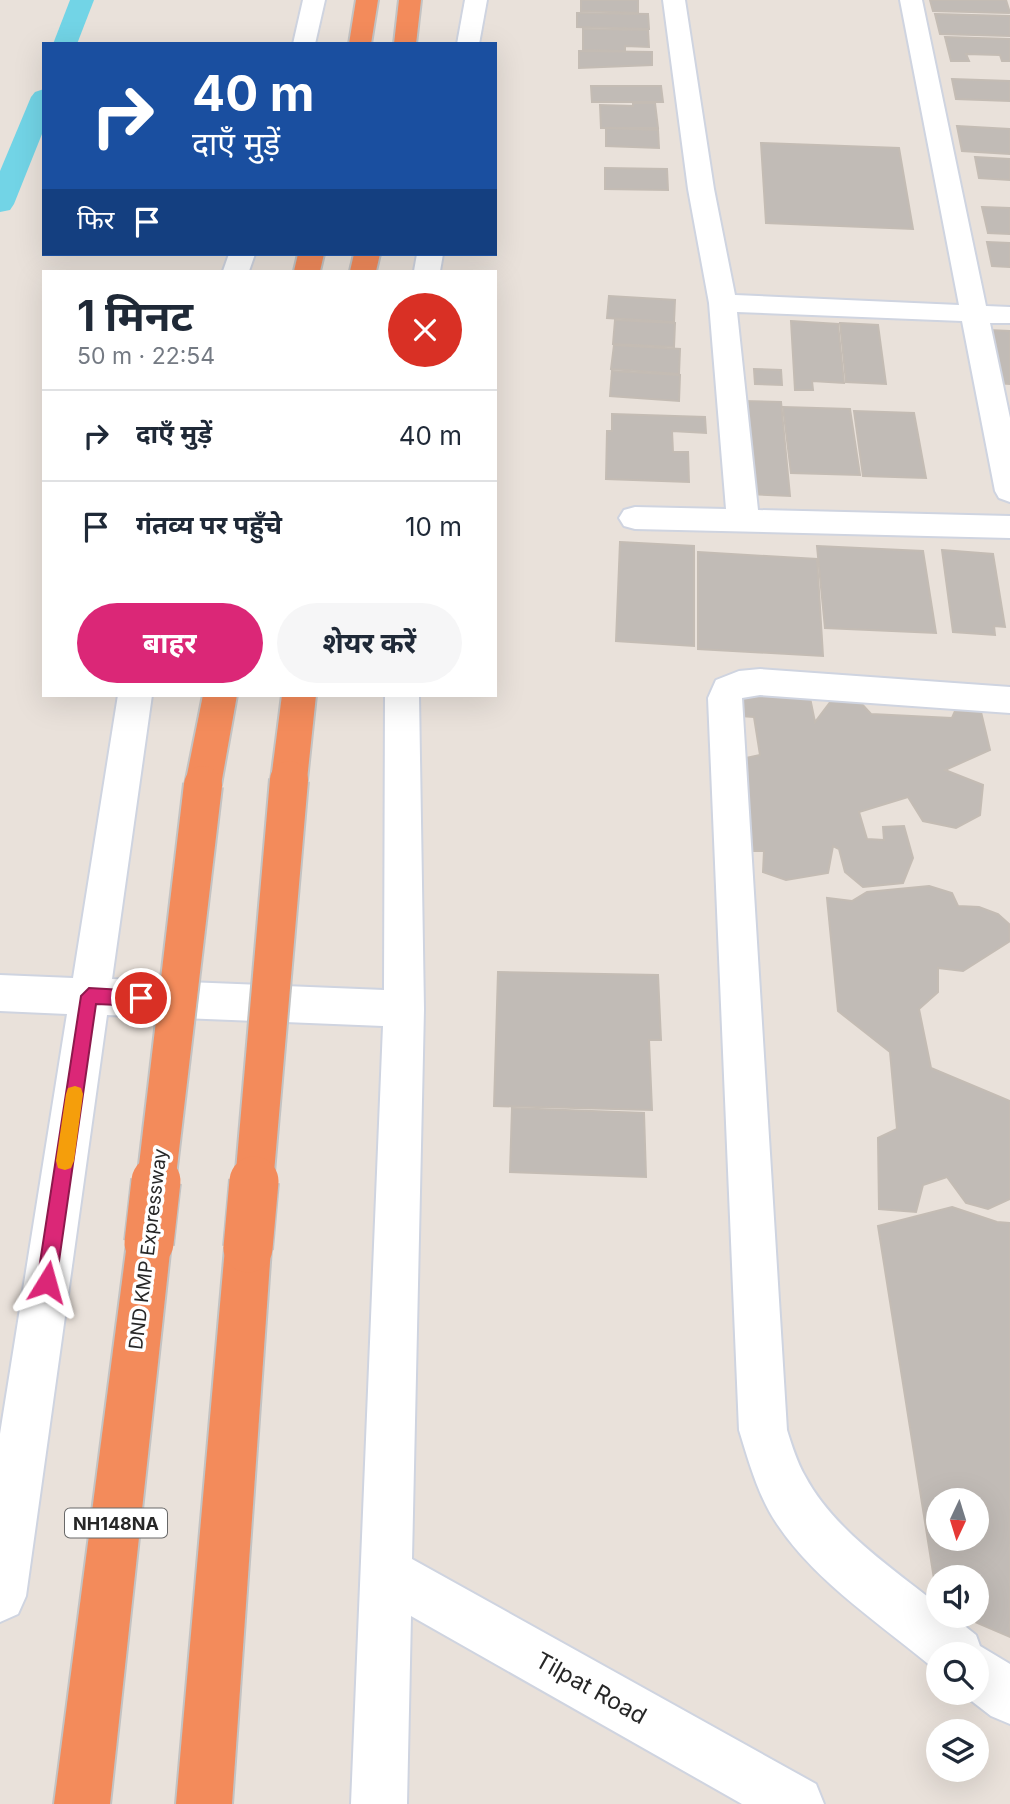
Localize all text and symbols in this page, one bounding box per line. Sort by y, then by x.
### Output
text: 40 m [192,64,315,123]
icon: right [77,70,168,161]
text: दाएँ मुड़ें [192,124,280,163]
icon: arrive [128,203,166,241]
text: फिर [77,204,114,235]
text: 1 मिनट [77,290,193,341]
button: close [388,293,462,367]
text: 50 m · 22:54 [77,342,215,370]
icon: right [77,417,115,455]
text: दाएँ मुड़ें [136,418,212,449]
text: 40 m [399,420,462,451]
icon: arrive [77,508,115,546]
text: गंतव्य पर पहुँचे [136,509,282,540]
text: 10 m [405,511,462,542]
button: बाहर [77,603,263,683]
button: शेयर करें [277,603,462,683]
pin [111,968,171,1028]
icon: arrive [122,979,160,1017]
street label: DND KMP Expressway [124,1147,172,1351]
position arrow [10,1245,84,1319]
north arrow [926,1488,989,1550]
map controls [926,1488,989,1782]
road number: NH148NA [65,1508,167,1538]
button: sound [926,1565,989,1628]
button: search [926,1642,989,1705]
street label: Tilpat Road [531,1646,651,1730]
button: layers [926,1719,989,1782]

